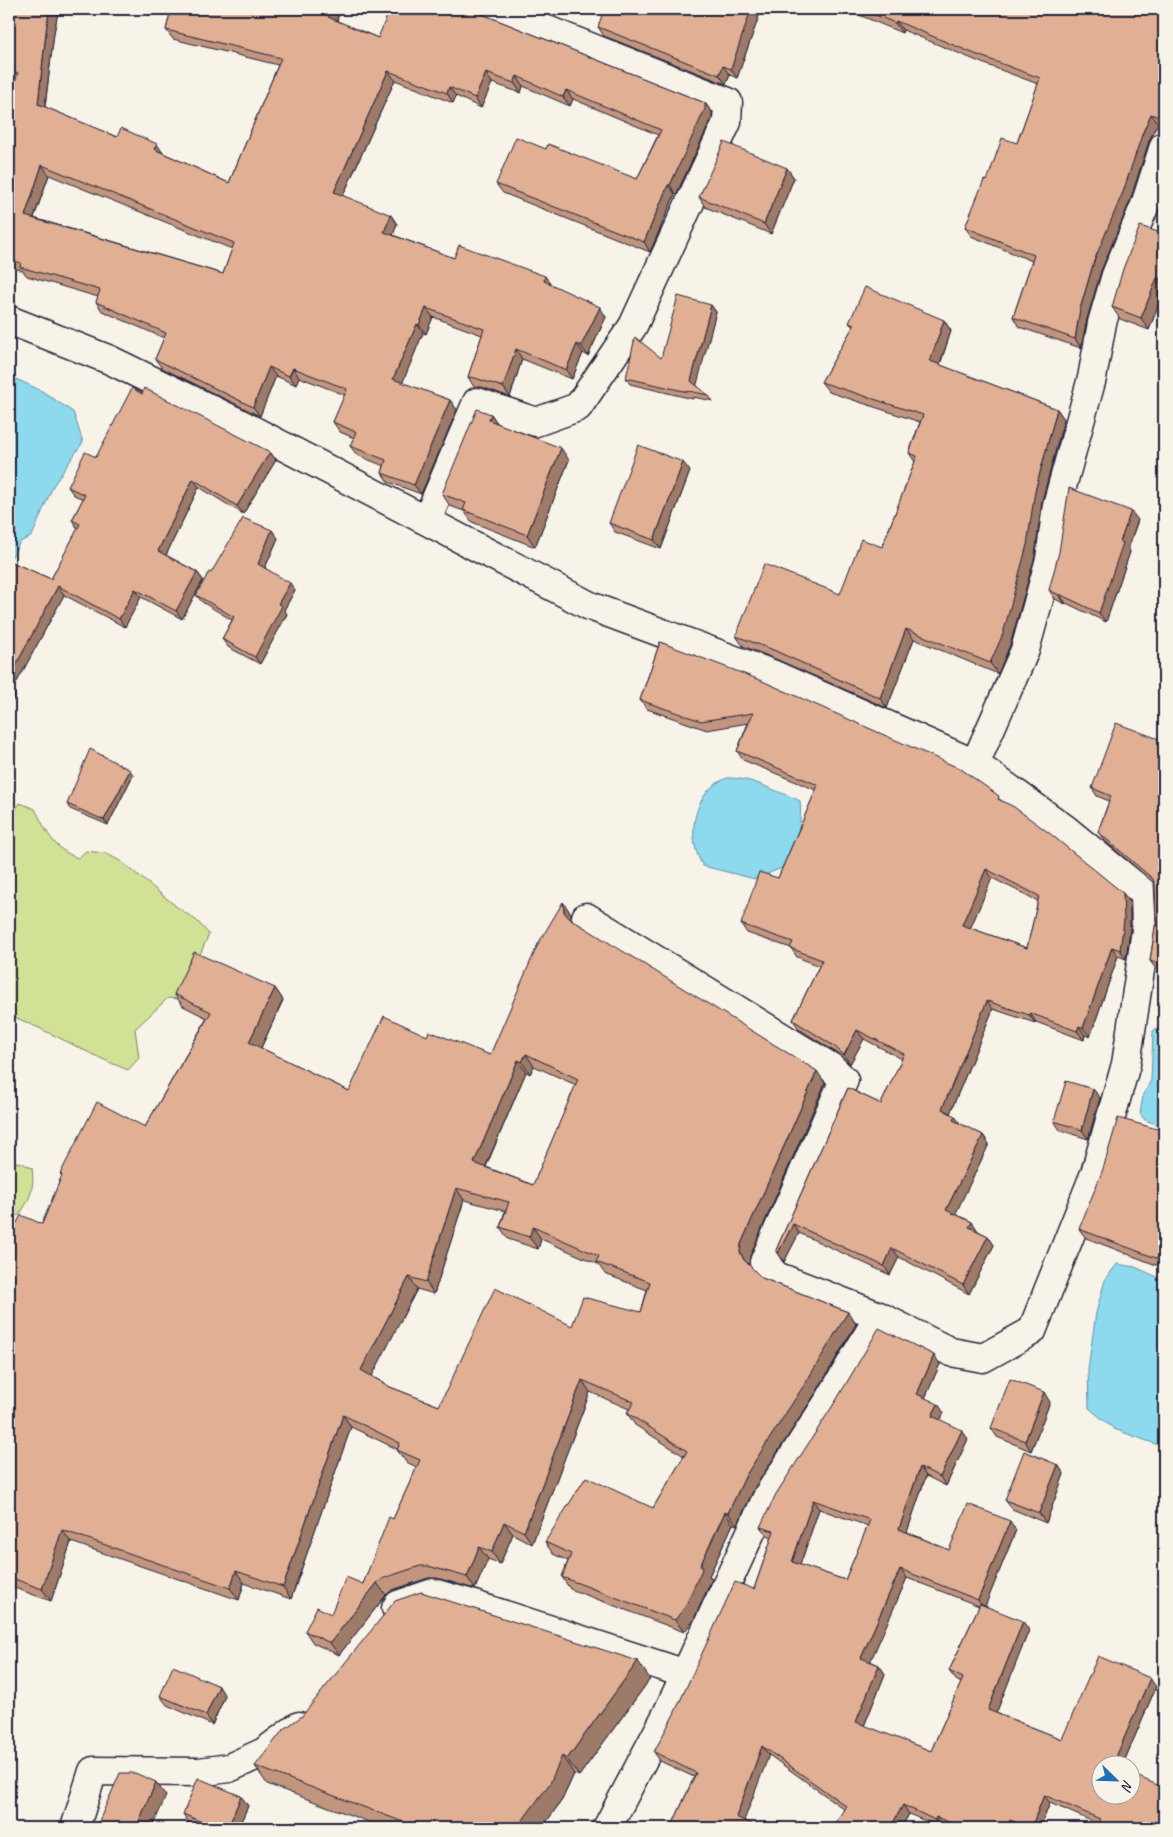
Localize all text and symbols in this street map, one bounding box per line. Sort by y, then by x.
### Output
north arrow [1090,1754,1140,1804]
text: N [1117,1778,1137,1794]

